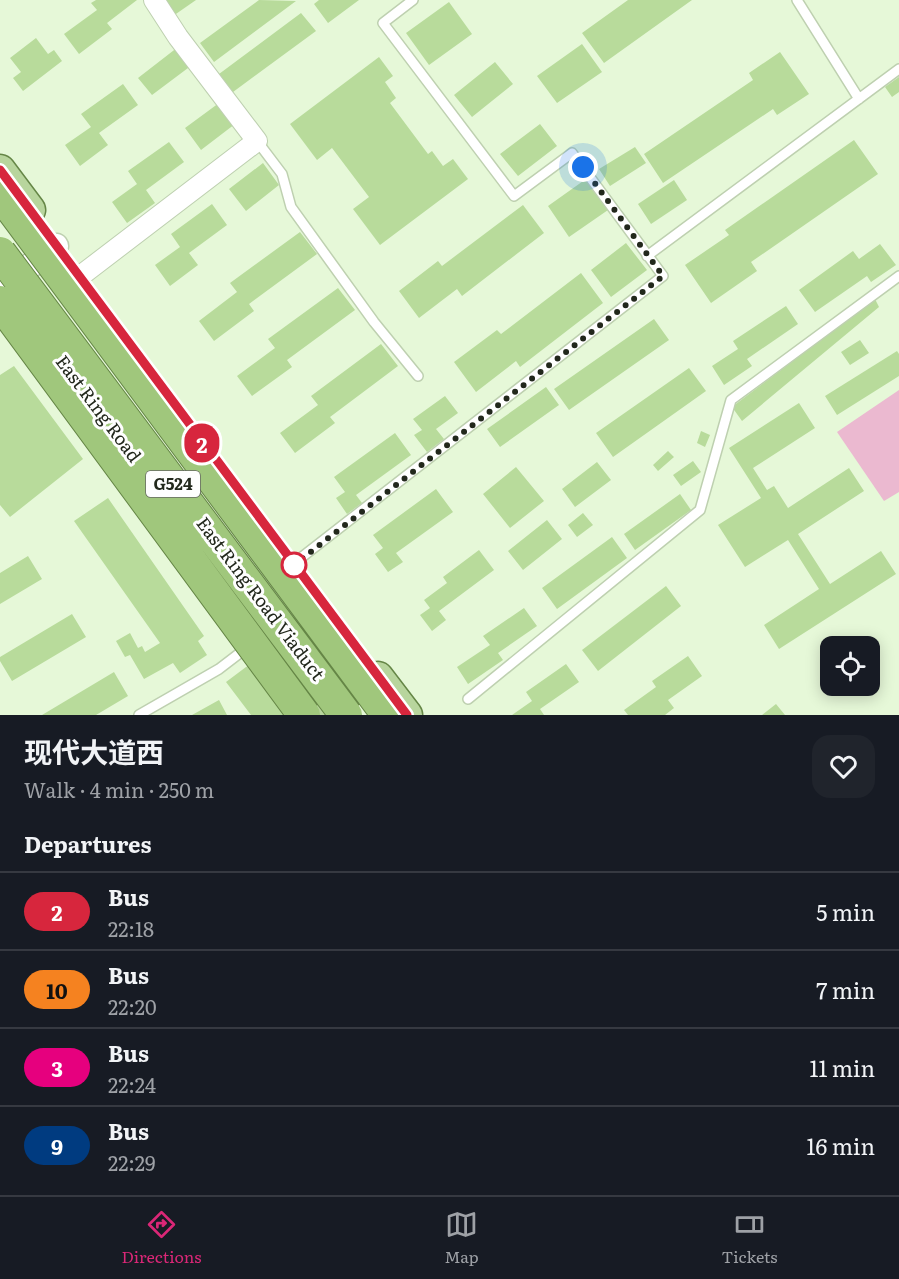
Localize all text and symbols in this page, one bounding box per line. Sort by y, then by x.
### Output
your location [568,152,598,182]
street label: East Ring Road [50,349,149,467]
line badge: 2 [182,424,222,462]
text: 2 [196,428,208,459]
road number: G524 [146,471,200,497]
street label: East Ring Road Viaduct [191,511,332,686]
unlabelled marker [281,552,307,578]
map controls [820,636,880,696]
button: locate [820,636,880,696]
text: 现代大道西 [24,730,164,772]
button: heart [812,735,875,798]
text: Walk · 4 min · 250 m [24,774,214,804]
text: Departures [24,827,151,860]
text: Bus [108,880,149,913]
text: 5 min [816,895,875,928]
text: 2 [51,896,63,927]
text: 22:18 [108,913,154,943]
text: Bus [108,958,149,991]
text: 7 min [816,973,875,1006]
text: 10 [46,974,68,1005]
text: 22:20 [108,991,156,1021]
text: Bus [108,1036,149,1069]
text: 11 min [809,1051,875,1084]
text: 3 [51,1052,63,1083]
text: 22:24 [108,1069,156,1099]
text: Bus [108,1114,149,1147]
text: 16 min [807,1129,875,1162]
text: 9 [51,1130,63,1161]
text: 22:29 [108,1147,155,1177]
tab: Directions [122,1208,201,1268]
tab: Map [444,1208,479,1268]
tab: Tickets [722,1208,777,1268]

